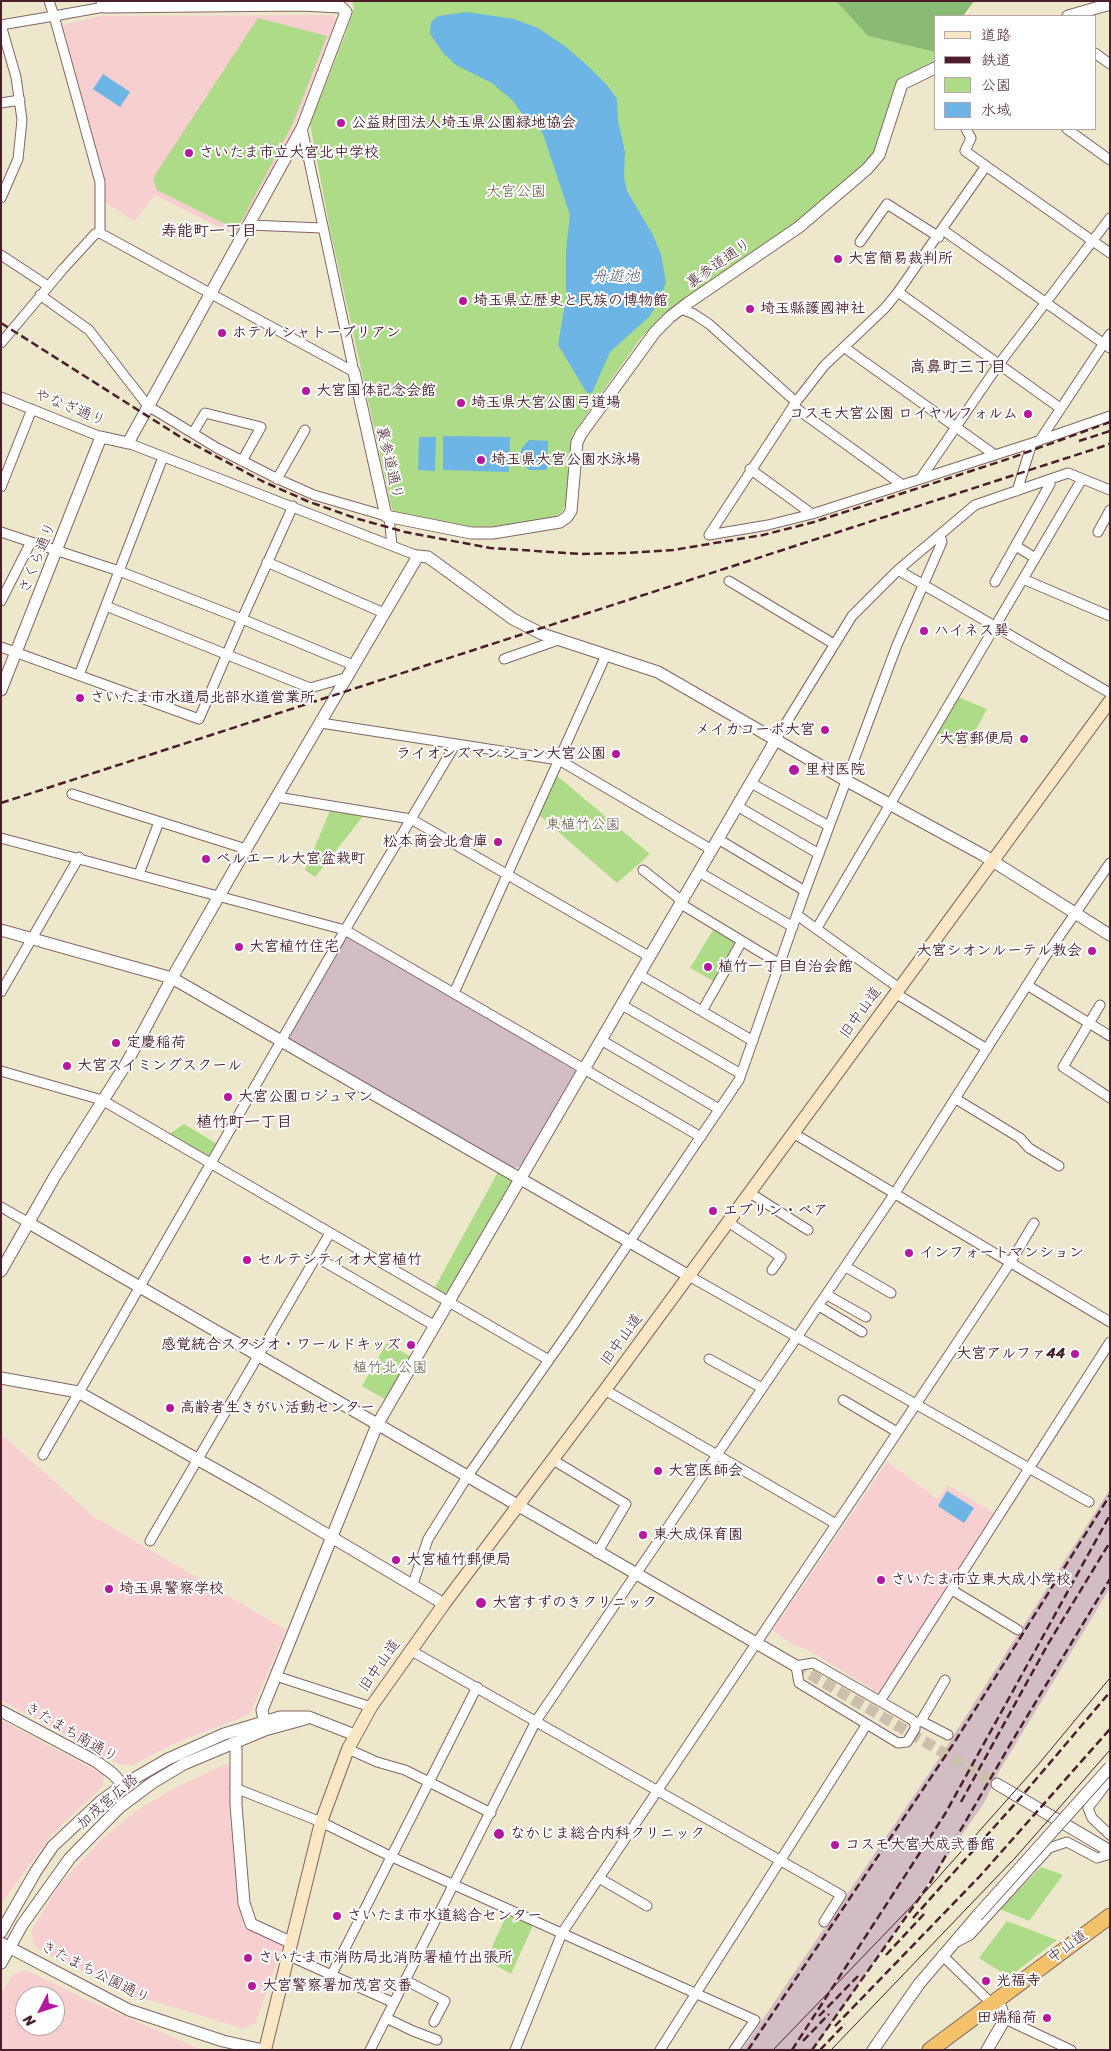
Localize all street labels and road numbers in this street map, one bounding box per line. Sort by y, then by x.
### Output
street label: 裏参道通り [683,235,755,293]
street label: やなぎ通り [32,386,108,430]
street label: 裏参道通り [372,424,406,502]
street label: さくら通り [16,520,60,596]
street label: 旧中山道 [836,983,886,1043]
street label: 旧中山道 [597,1310,647,1370]
street label: 旧中山道 [355,1636,405,1696]
street label: きたまち南通り [21,1699,121,1767]
street label: 加茂宮広路 [74,1771,142,1833]
street label: 中山道 [1045,1926,1091,1968]
street label: きたまち公園通り [37,1938,153,2008]

